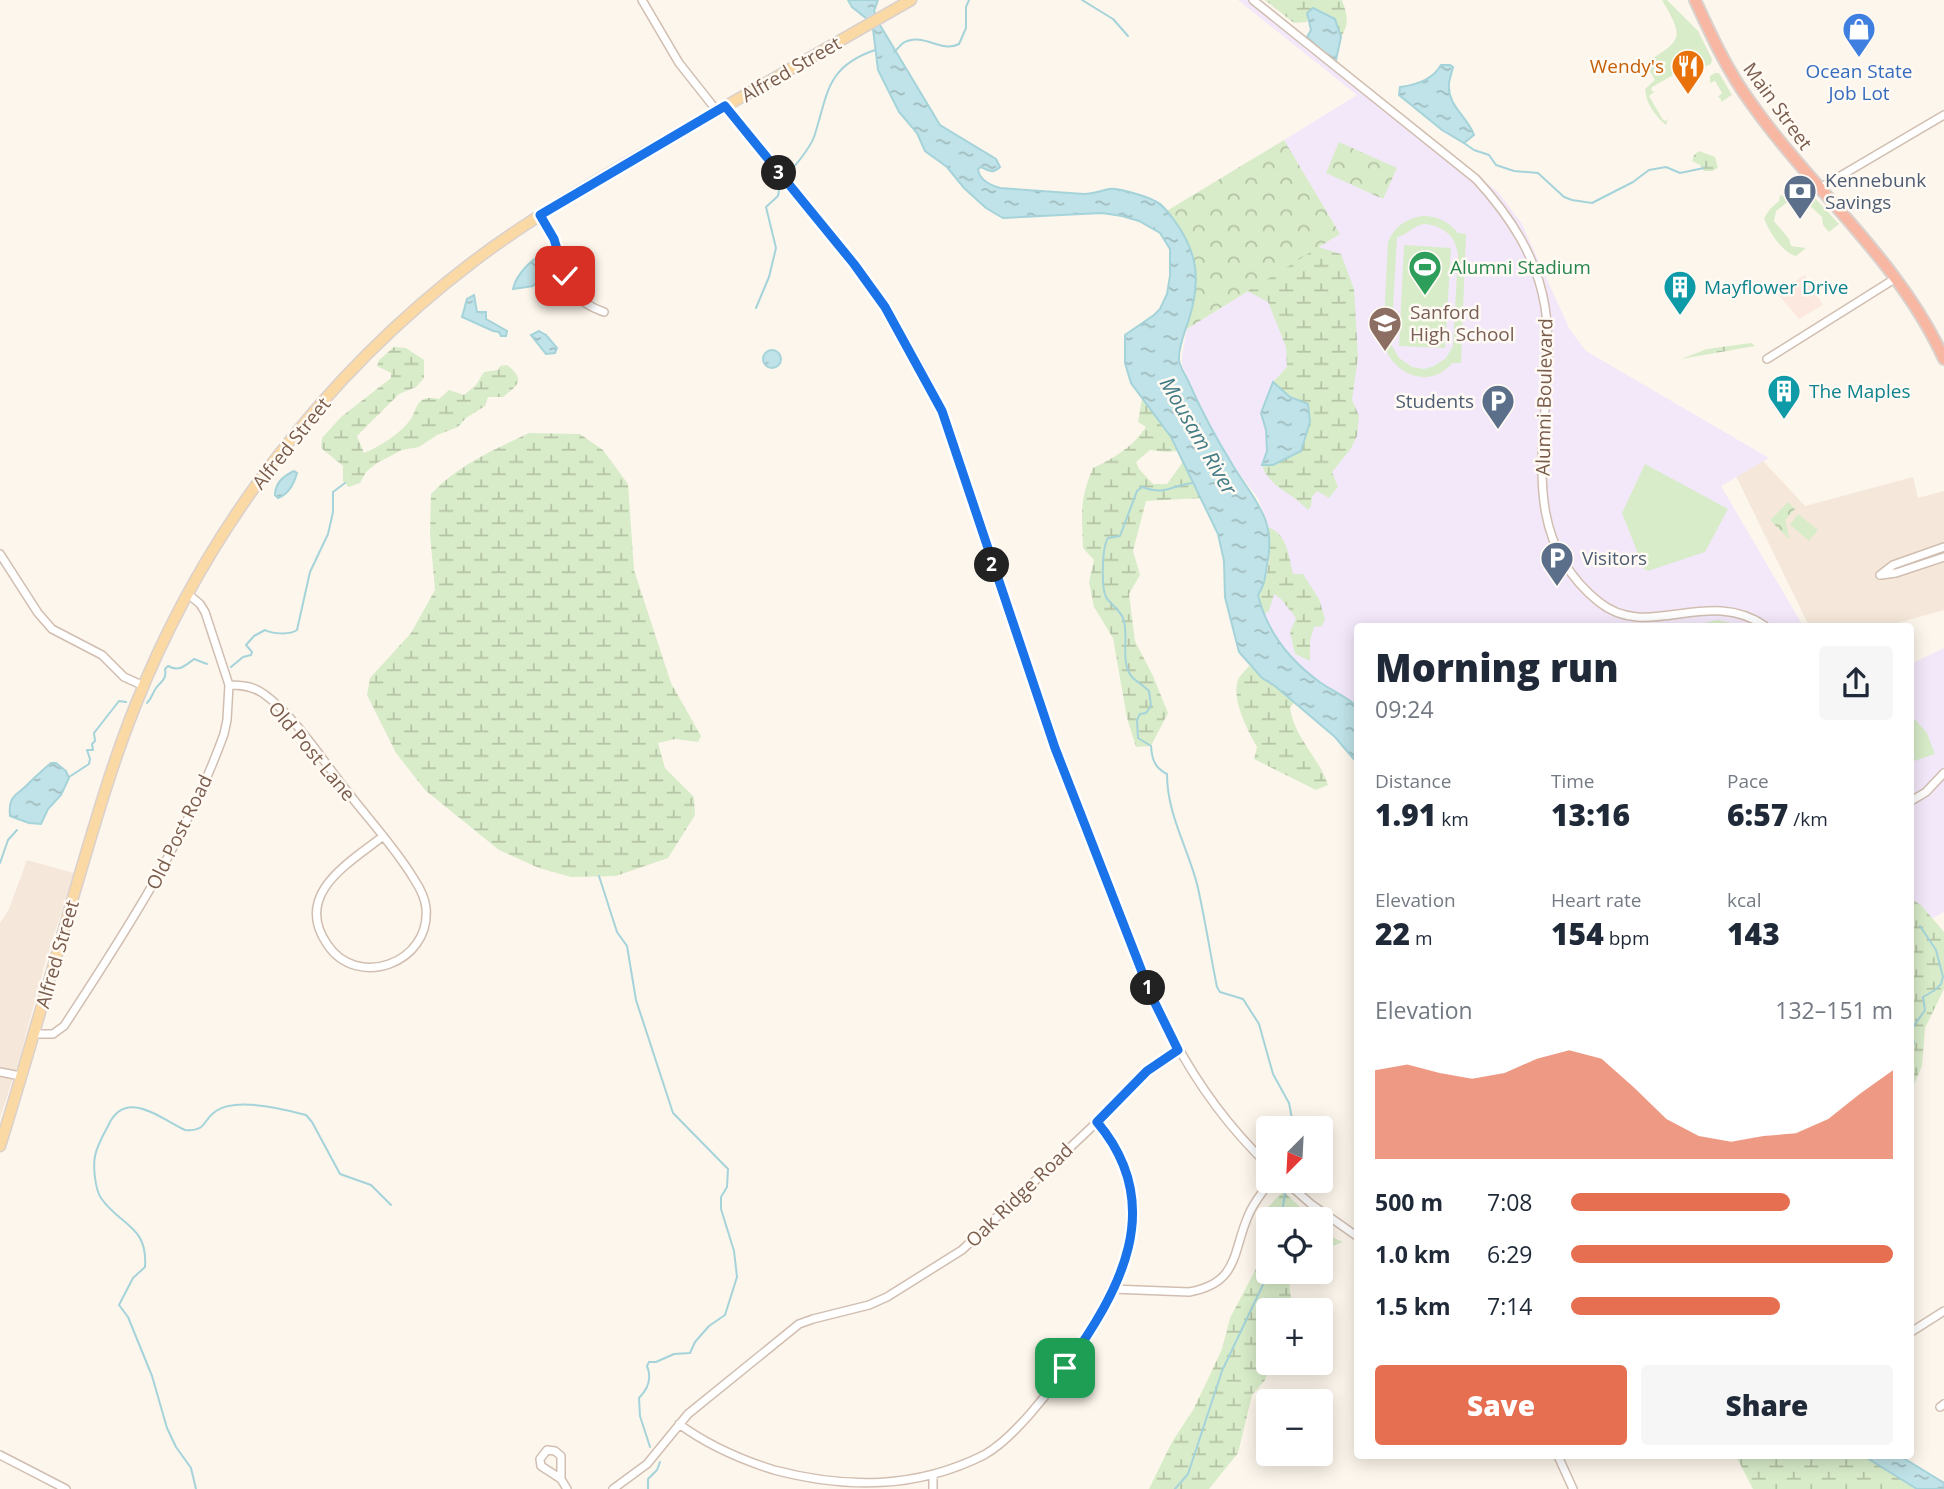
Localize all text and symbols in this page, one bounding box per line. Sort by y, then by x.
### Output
shop icon: Ocean State Job Lot [1840,10,1878,59]
street label: Alfred Street [736,30,846,108]
restaurant icon: Wendy's [1669,47,1707,96]
place label: Wendy's [1590,53,1664,79]
street label: Main Street [1737,57,1819,155]
place label: Ocean State Job Lot [1806,58,1912,106]
pin: 3 [762,156,796,190]
text: 3 [773,159,784,185]
place label: Kennebunk Savings [1825,167,1926,215]
bank icon: Kennebunk Savings [1781,172,1819,221]
pin [535,246,595,306]
sports icon: Alumni Stadium [1406,248,1444,297]
place label: Alumni Stadium [1450,254,1591,280]
icon: check [546,257,584,295]
building icon: Mayflower Drive [1661,268,1699,317]
place label: Mayflower Drive [1704,274,1848,300]
place label: Sanford High School [1410,299,1515,347]
school or university icon: Sanford High School [1366,304,1404,353]
street label: Alumni Boulevard [1530,318,1558,476]
water label: Mousam River [1154,371,1244,500]
building icon: The Maples [1765,372,1803,421]
place label: The Maples [1809,378,1911,404]
parking icon: Students [1479,382,1517,431]
place label: Students [1395,388,1474,414]
street label: Alfred Street [246,391,336,494]
parking icon: Visitors [1538,539,1576,588]
place label: Visitors [1582,545,1647,571]
pin: 2 [974,548,1010,582]
text: 2 [986,551,997,577]
text: Morning run [1375,641,1619,693]
button: share [1819,646,1893,720]
text: 09:24 [1375,693,1434,725]
street label: Old Post Lane [263,696,361,806]
text: Distance [1375,768,1451,794]
text: Time [1551,768,1595,794]
text: Pace [1727,768,1769,794]
street label: Old Post Road [140,770,218,894]
text: 1.91 [1375,794,1436,835]
text: 13:16 [1551,794,1630,835]
text: 6:57 [1727,794,1788,835]
text: km [1436,806,1469,832]
text: /km [1788,806,1828,832]
text: Elevation [1375,887,1456,913]
text: Heart rate [1551,887,1641,913]
text: kcal [1727,887,1761,913]
street label: Alfred Street [29,897,85,1011]
text: 22 [1375,913,1410,954]
text: 154 [1551,913,1604,954]
text: 143 [1727,913,1780,954]
text: m [1410,925,1433,951]
text: bpm [1604,925,1650,951]
pin: 1 [1130,970,1166,1006]
text: 1 [1142,974,1153,1000]
text: Elevation [1375,994,1473,1026]
text: 132–151 m [1775,994,1893,1026]
north arrow [1256,1116,1334,1194]
map controls [1256,1116,1333,1466]
street label: Oak Ridge Road [960,1137,1078,1253]
text: 500 m [1375,1186,1443,1218]
text: 7:08 [1487,1186,1533,1218]
button: locate [1256,1207,1333,1284]
text: 1.0 km [1375,1238,1451,1270]
text: 6:29 [1487,1238,1533,1270]
text: 1.5 km [1375,1290,1451,1322]
text: 7:14 [1487,1290,1533,1322]
button: + [1256,1298,1333,1375]
pin [1035,1338,1095,1398]
icon: arrive [1046,1349,1084,1387]
button: Save [1375,1365,1627,1445]
button: Share [1641,1365,1893,1445]
button: − [1256,1389,1333,1466]

